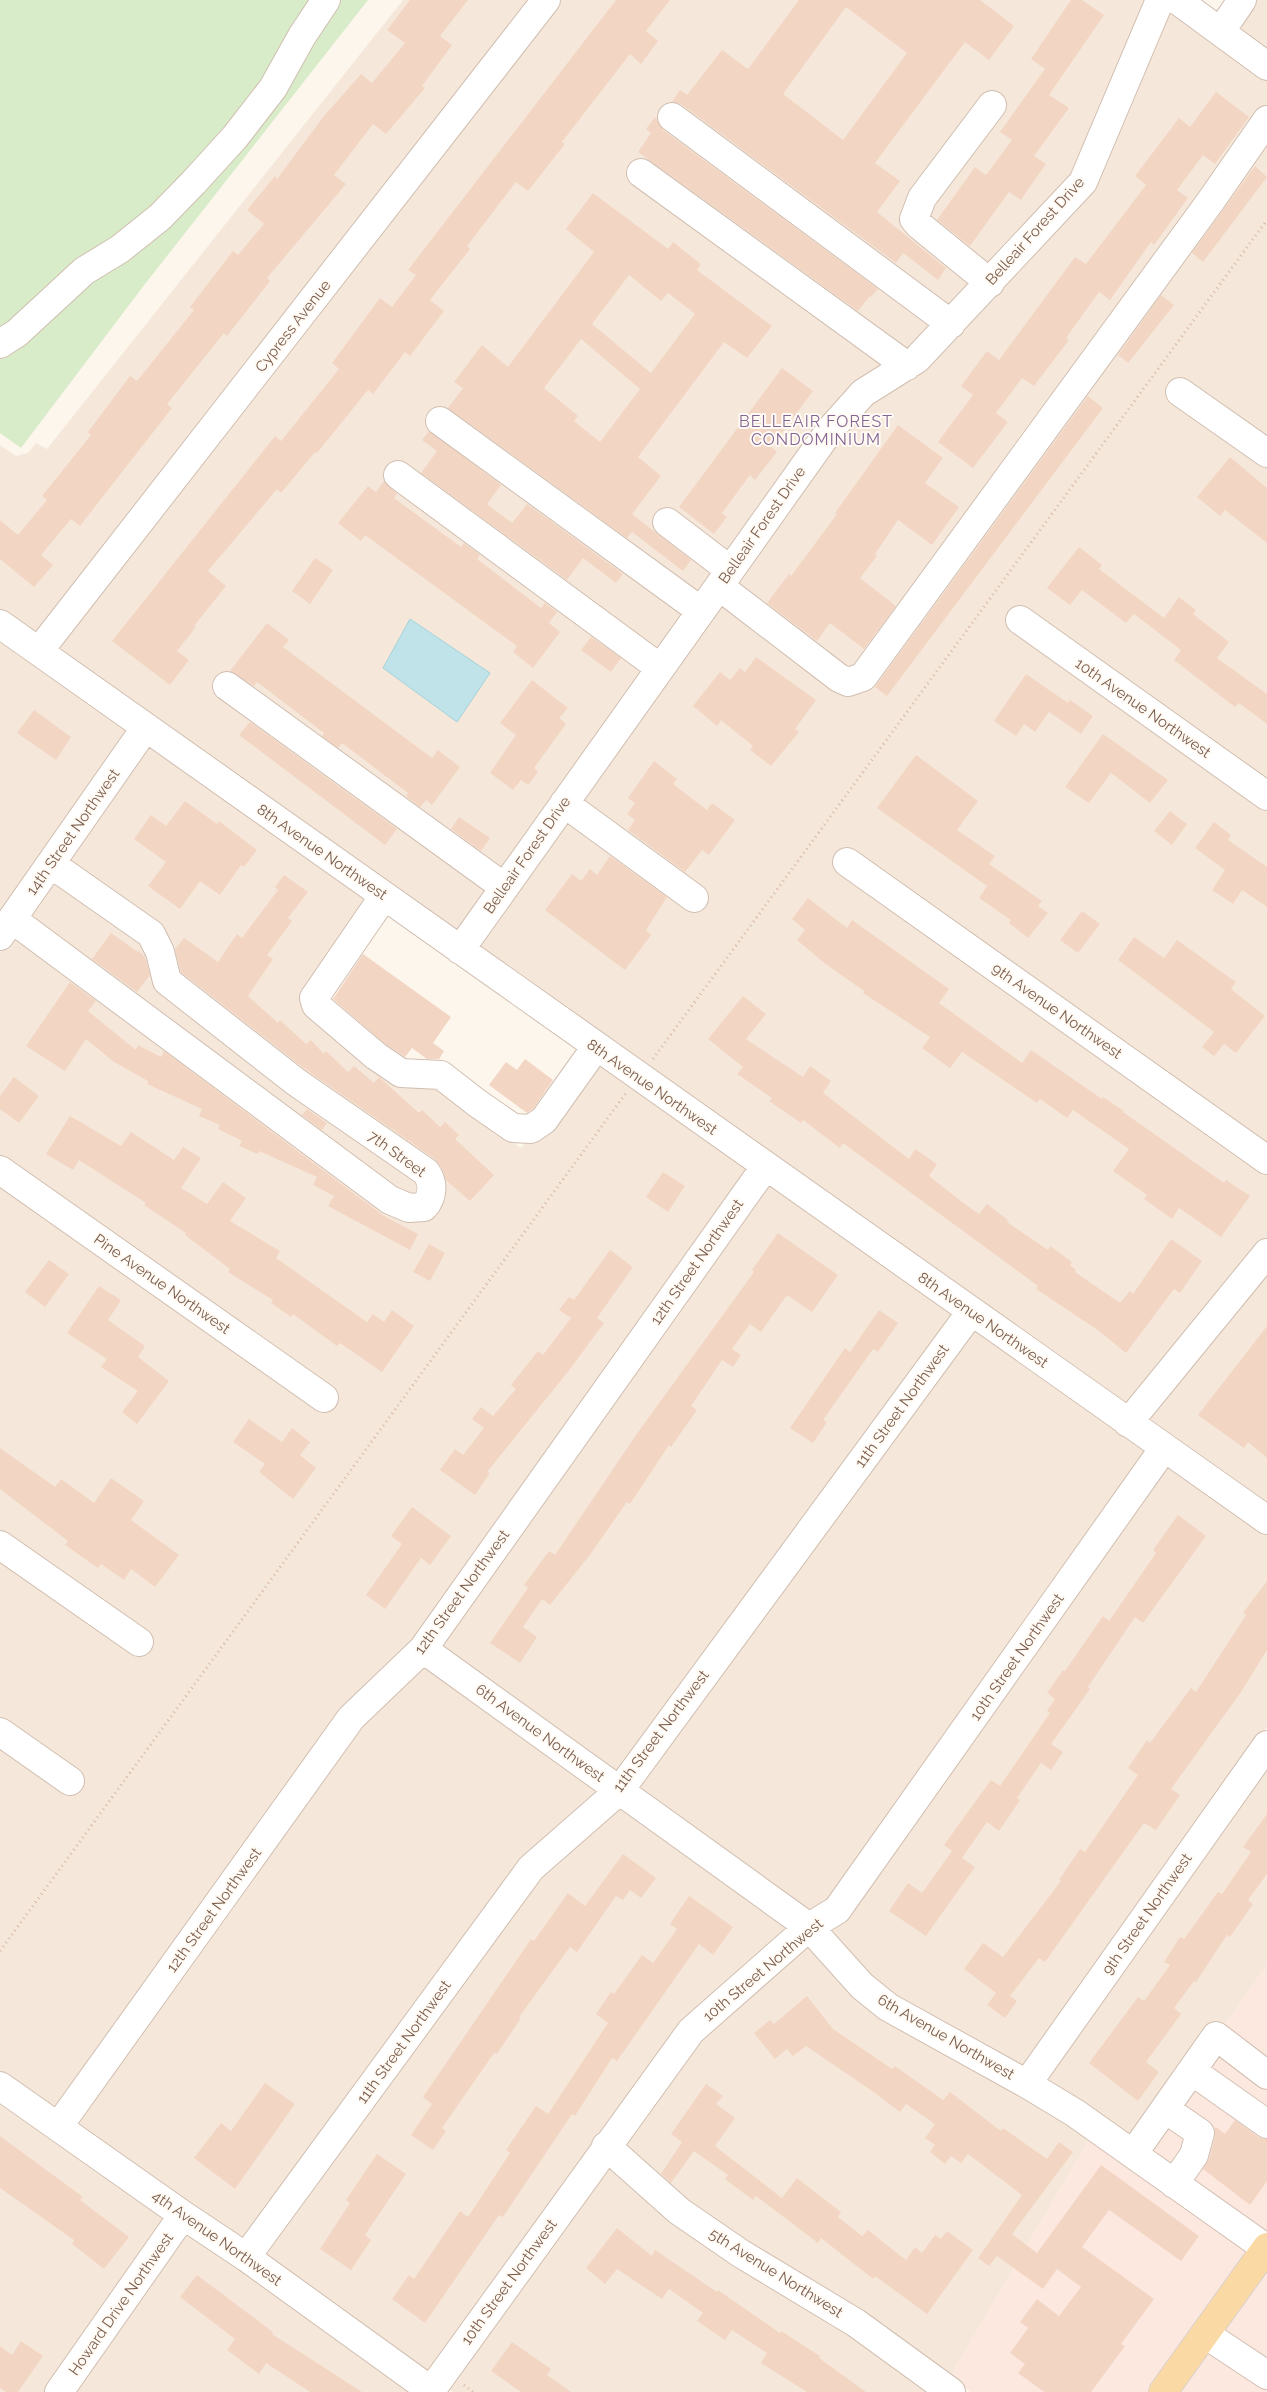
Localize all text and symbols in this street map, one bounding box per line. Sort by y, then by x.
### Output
street label: Belleair Forest Drive [982,173,1088,289]
street label: Cypress Avenue [251,276,335,376]
district label: BELLEAIR FOREST CONDOMINIUM [739,412,893,449]
street label: Belleair Forest Drive [715,463,809,587]
street label: 10th Avenue Northwest [1072,654,1214,762]
street label: 14th Street Northwest [23,765,123,899]
street label: Belleair Forest Drive [480,793,574,917]
street label: 8th Avenue Northwest [253,800,391,904]
street label: 9th Avenue Northwest [989,959,1125,1063]
street label: 8th Avenue Northwest [583,1035,721,1139]
street label: 7th Street [365,1127,429,1181]
street label: 12th Street Northwest [647,1196,747,1328]
street label: Pine Avenue Northwest [90,1230,234,1338]
street label: 8th Avenue Northwest [914,1268,1052,1372]
street label: 11th Street Northwest [851,1341,953,1471]
street label: 12th Street Northwest [411,1526,513,1658]
street label: 10th Street Northwest [966,1590,1068,1724]
street label: 11th Street Northwest [609,1666,713,1796]
street label: 6th Avenue Northwest [472,1680,608,1786]
street label: 12th Street Northwest [163,1844,265,1976]
street label: 9th Street Northwest [1098,1850,1196,1978]
street label: 10th Street Northwest [699,1915,827,2025]
street label: 11th Street Northwest [353,1977,455,2107]
street label: 6th Avenue Northwest [874,1990,1018,2084]
street label: 4th Avenue Northwest [149,2186,285,2290]
street label: 10th Street Northwest [457,2216,561,2348]
street label: 5th Avenue Northwest [706,2225,846,2321]
street label: Howard Drive Northwest [65,2229,177,2379]

